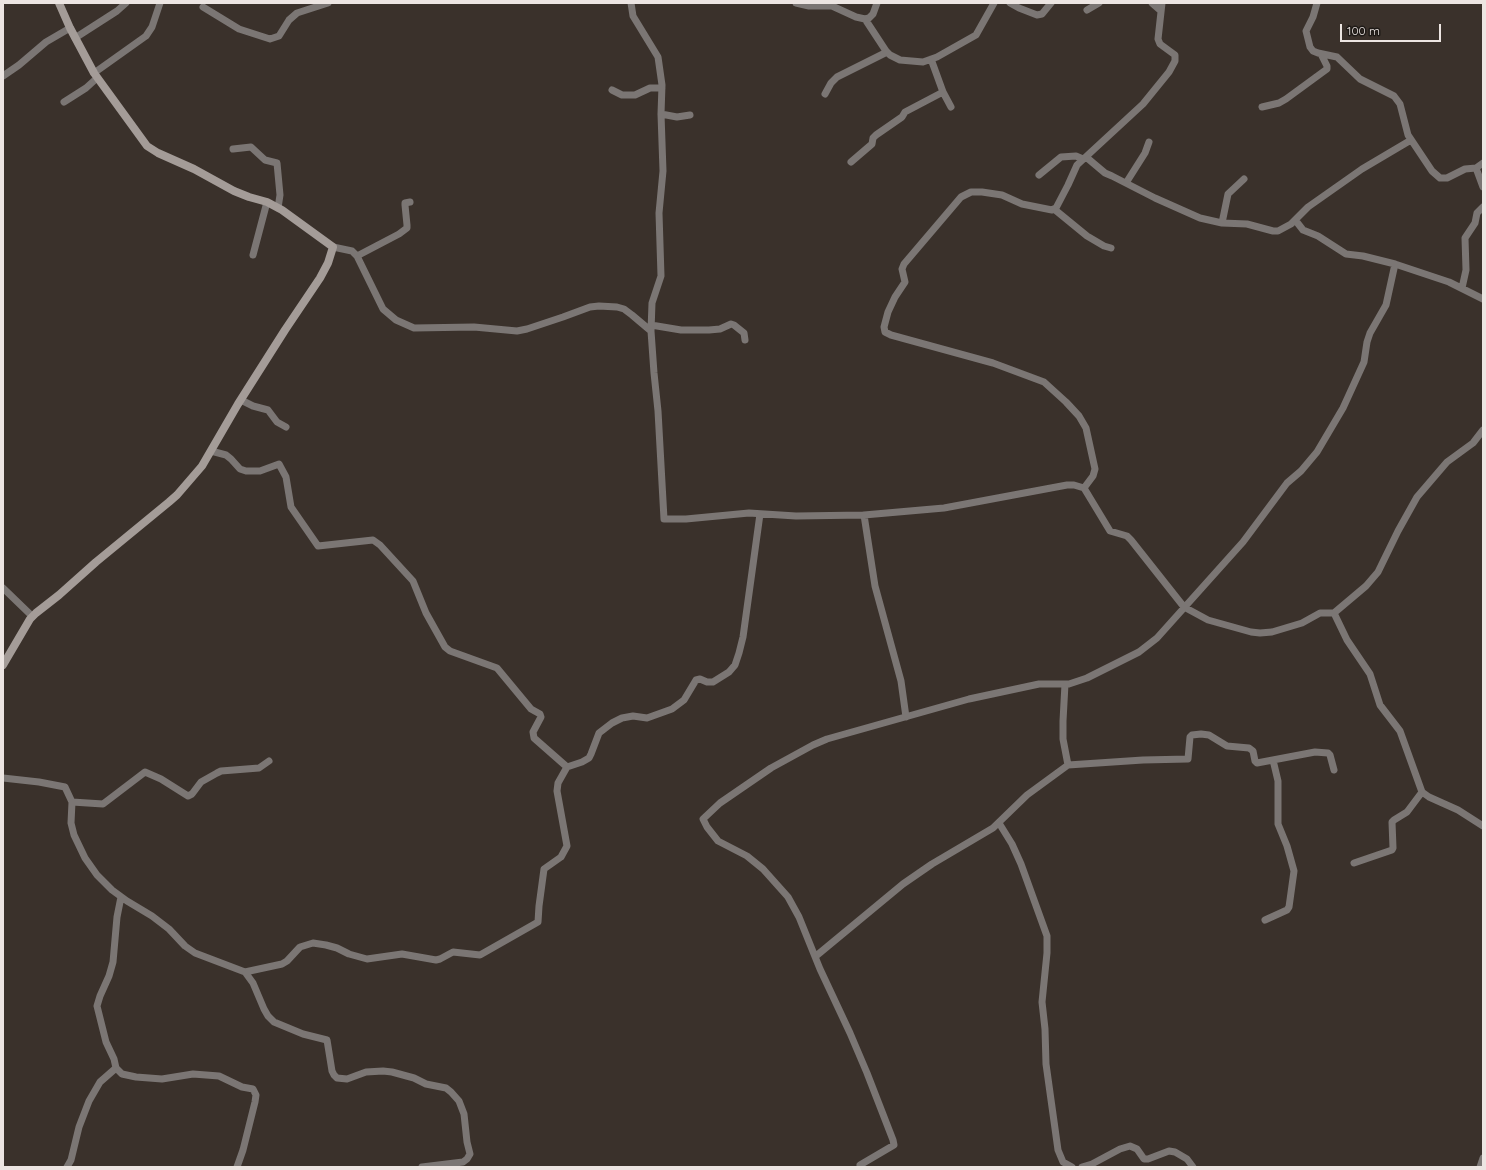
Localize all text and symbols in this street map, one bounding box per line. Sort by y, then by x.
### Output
scale bar [1342,16,1443,42]
text: 100 m [1347,23,1380,38]

